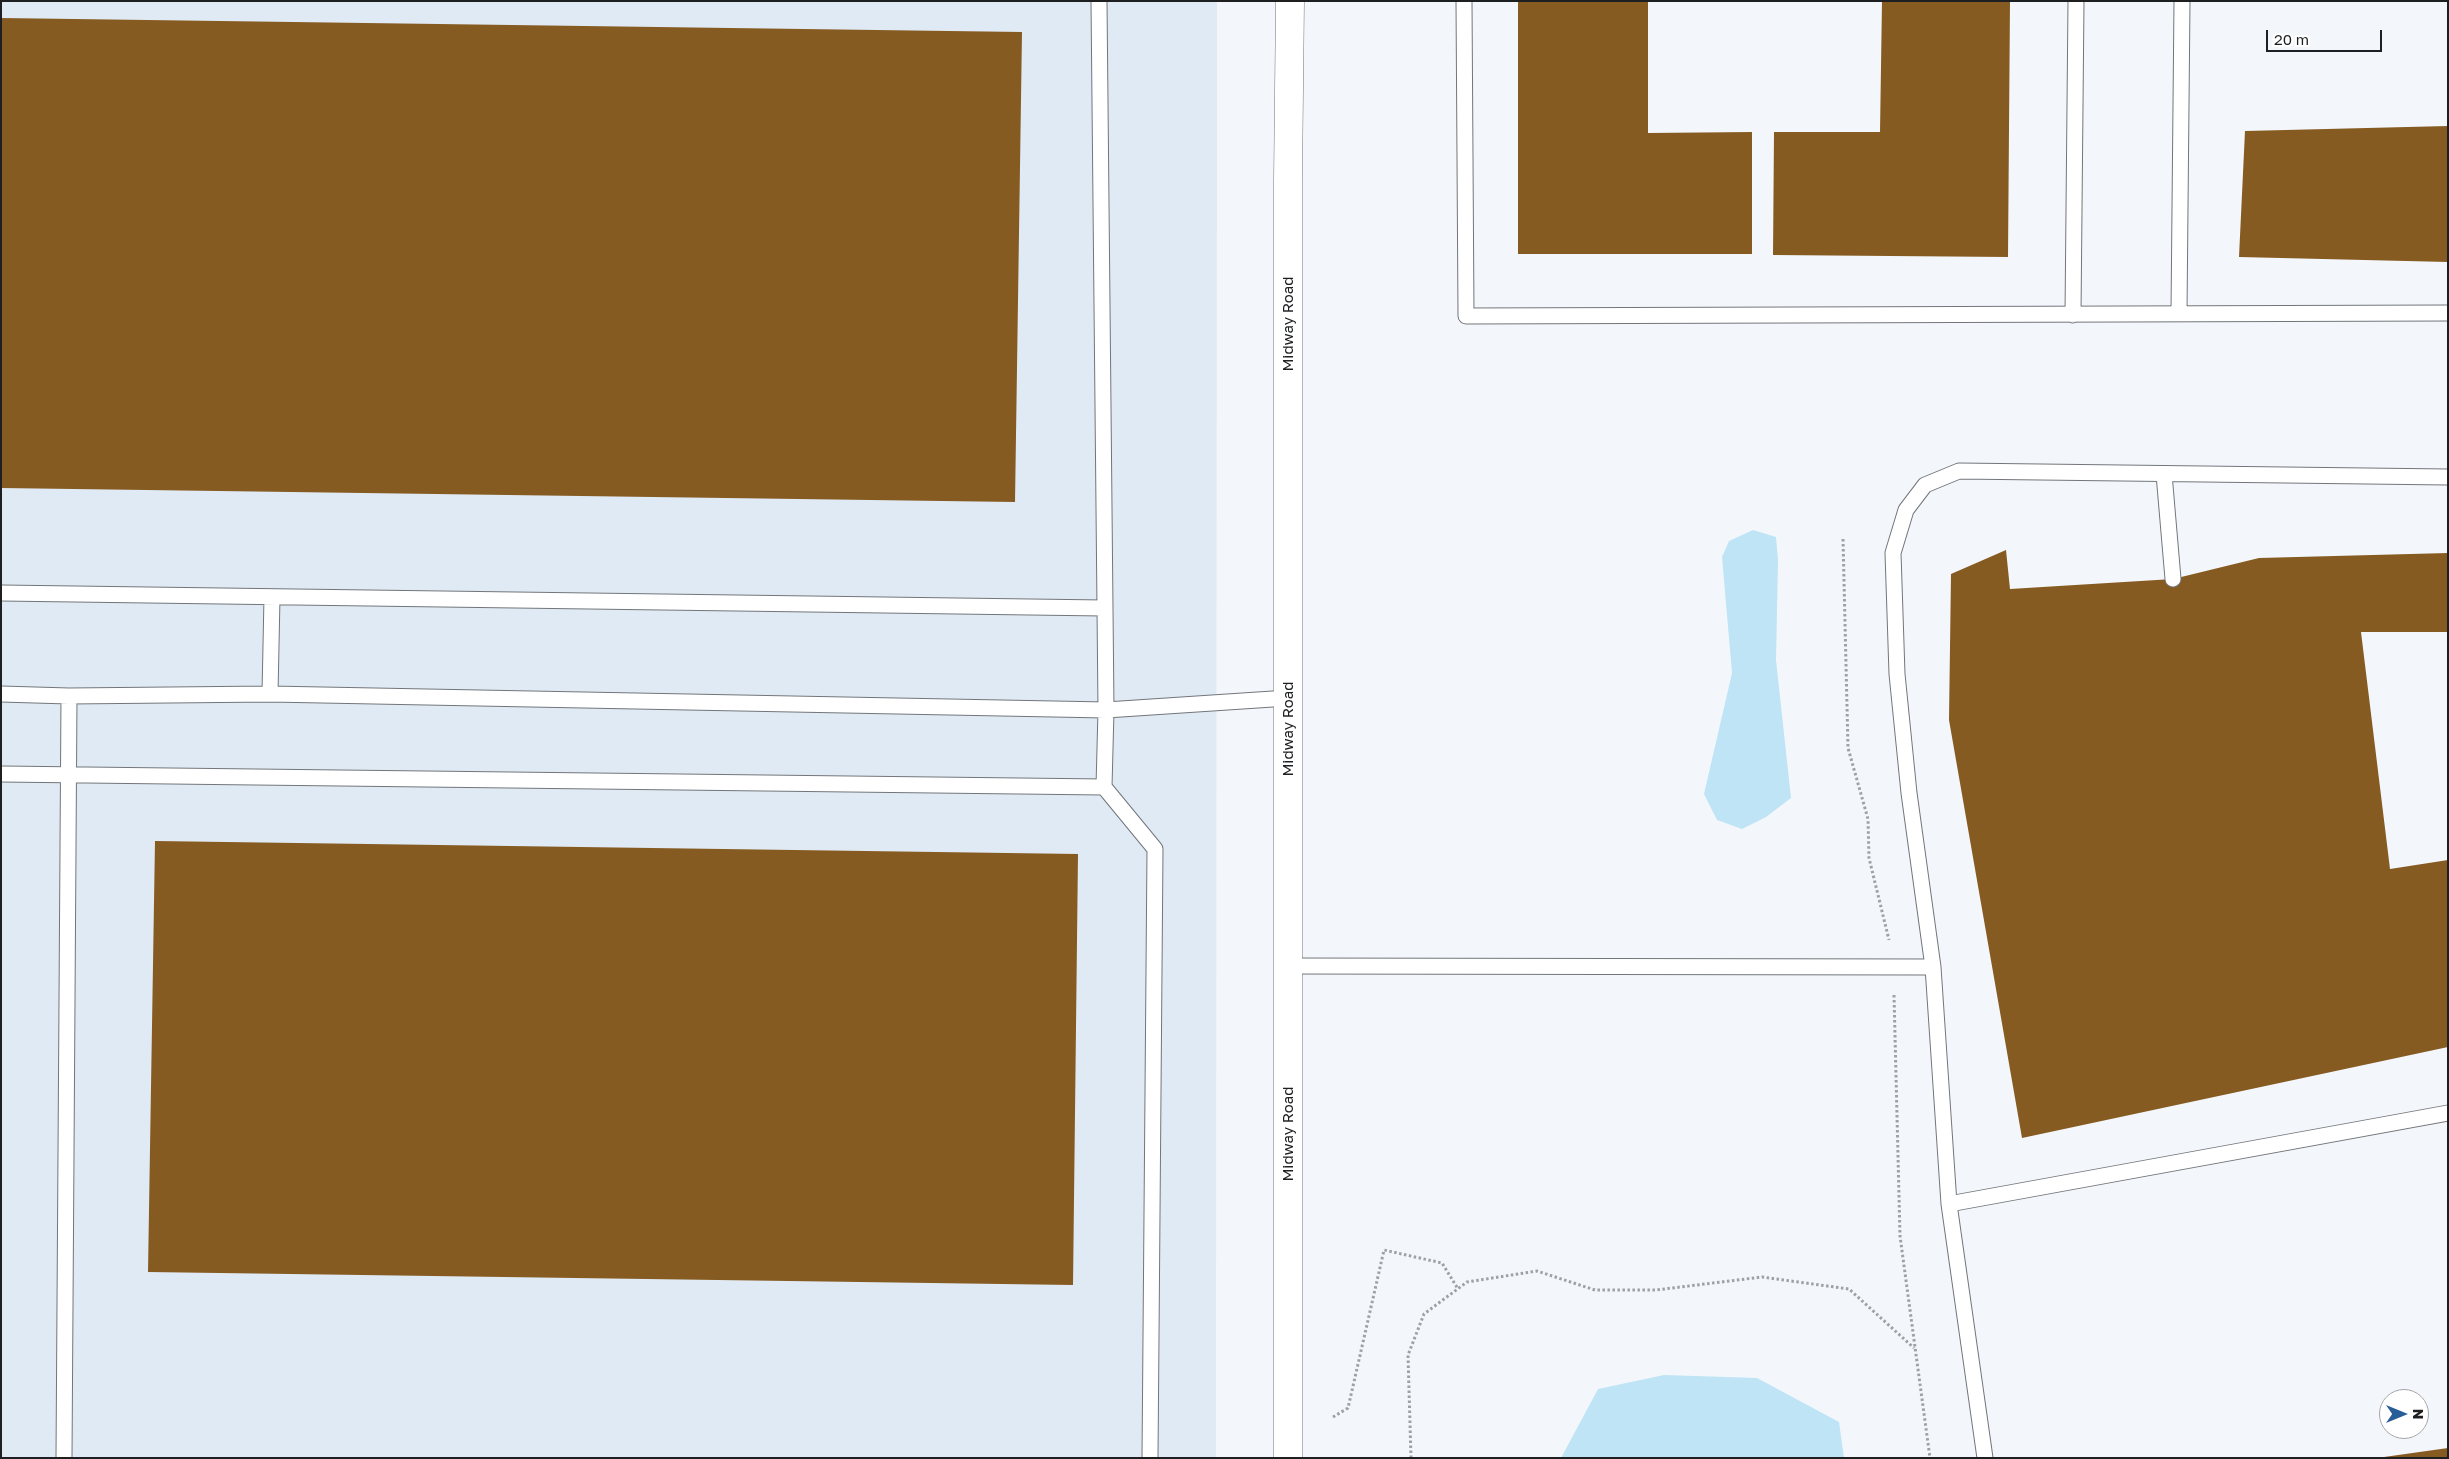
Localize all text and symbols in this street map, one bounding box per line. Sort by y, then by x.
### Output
scale bar [2269,20,2385,52]
text: 20 m [2274,30,2309,48]
street label: Midway Road [1279,276,1297,372]
street label: Midway Road [1279,681,1297,777]
street label: Midway Road [1279,1086,1297,1182]
north arrow [2379,1389,2429,1439]
text: N [2410,1409,2427,1419]

